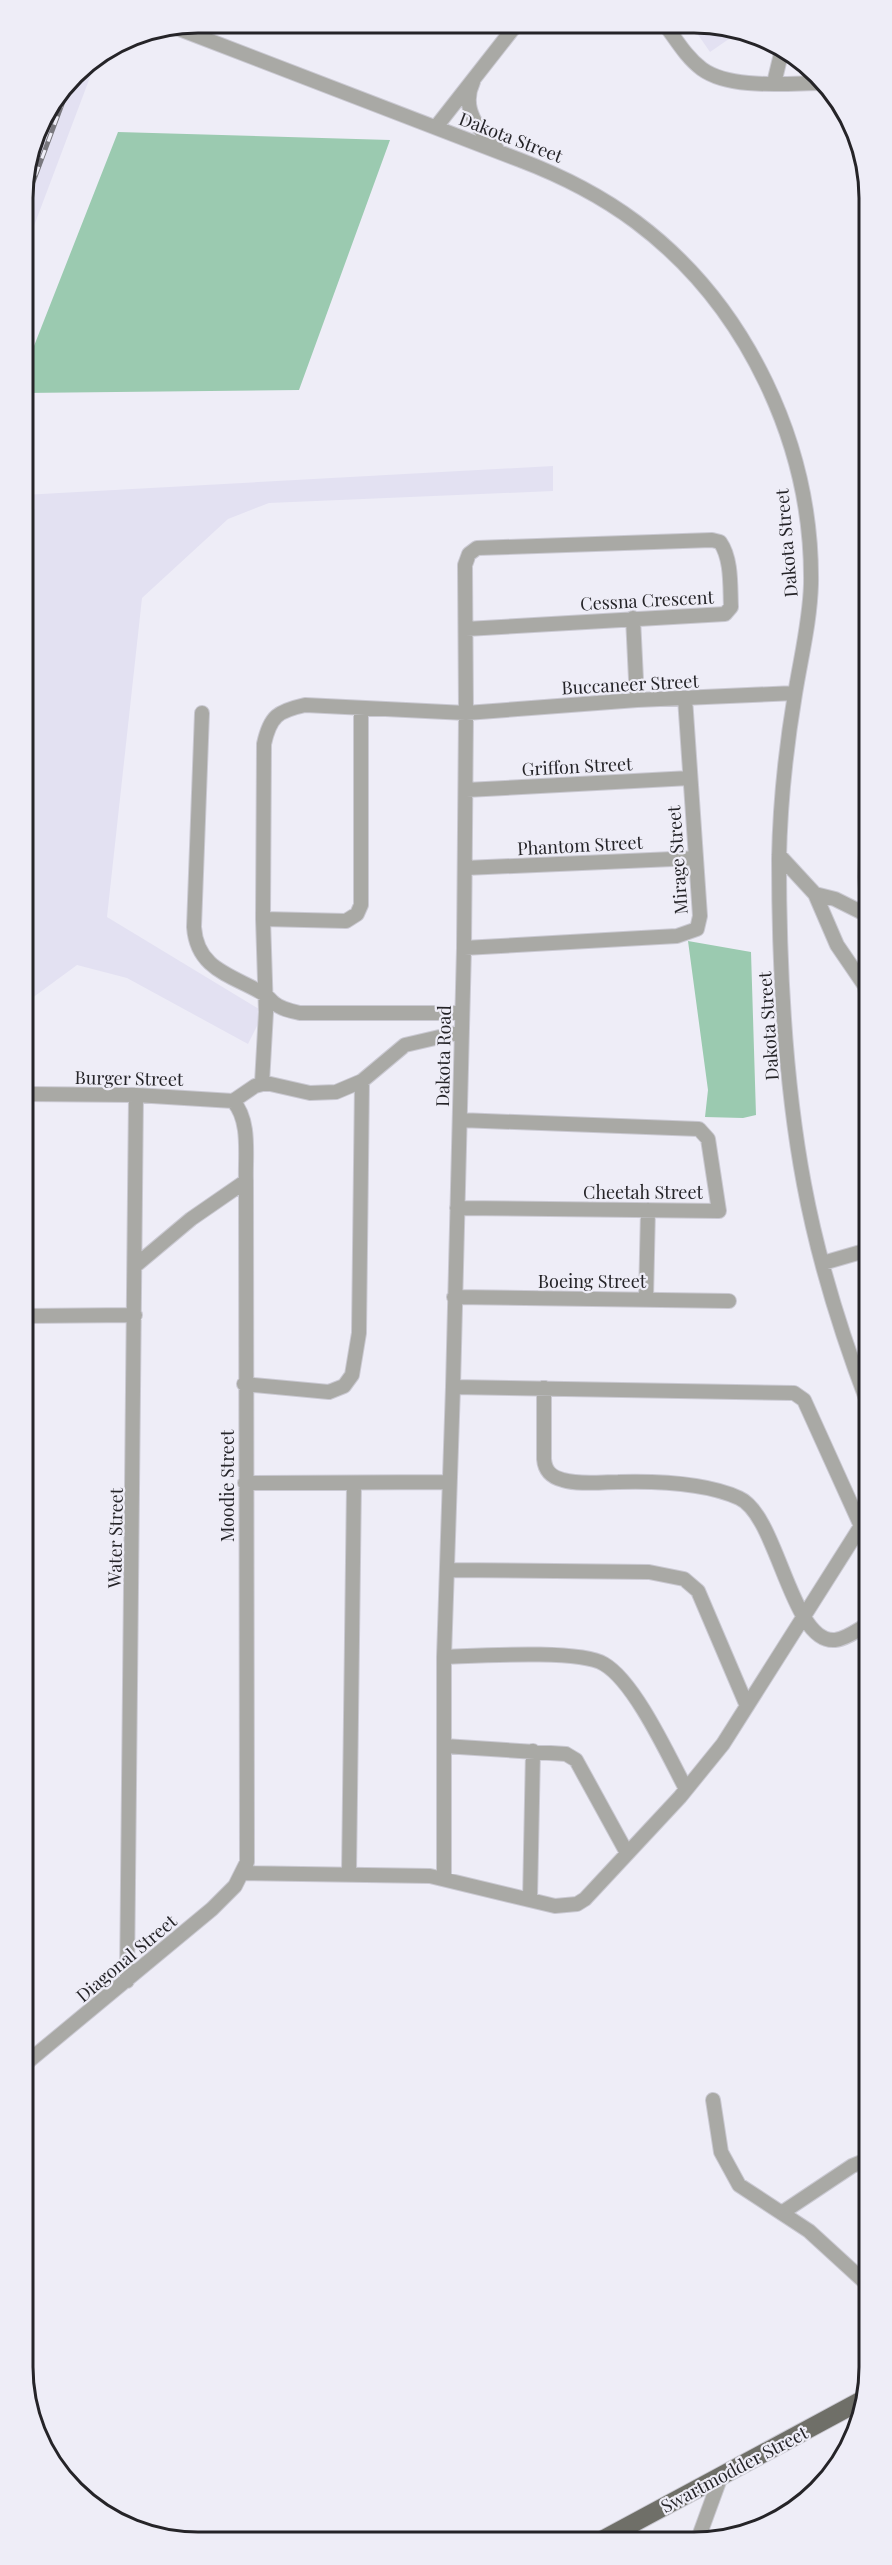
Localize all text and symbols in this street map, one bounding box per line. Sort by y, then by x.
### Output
street label: Dakota Street [456,106,567,168]
street label: Dakota Street [769,487,803,598]
street label: Cessna Crescent [580,584,715,615]
street label: Buccaneer Street [561,668,700,700]
street label: Griffon Street [521,751,634,781]
street label: Mirage Street [661,804,693,915]
street label: Phantom Street [517,830,644,860]
street label: Dakota Street [752,970,784,1081]
street label: Dakota Road [430,1004,456,1107]
street label: Burger Street [75,1065,184,1091]
street label: Cheetah Street [583,1180,704,1204]
street label: Boeing Street [538,1269,647,1293]
street label: Moodie Street [215,1429,239,1542]
street label: Water Street [102,1487,128,1589]
street label: Diagonal Street [71,1909,182,2007]
street label: Swartmodder Street [656,2420,812,2518]

